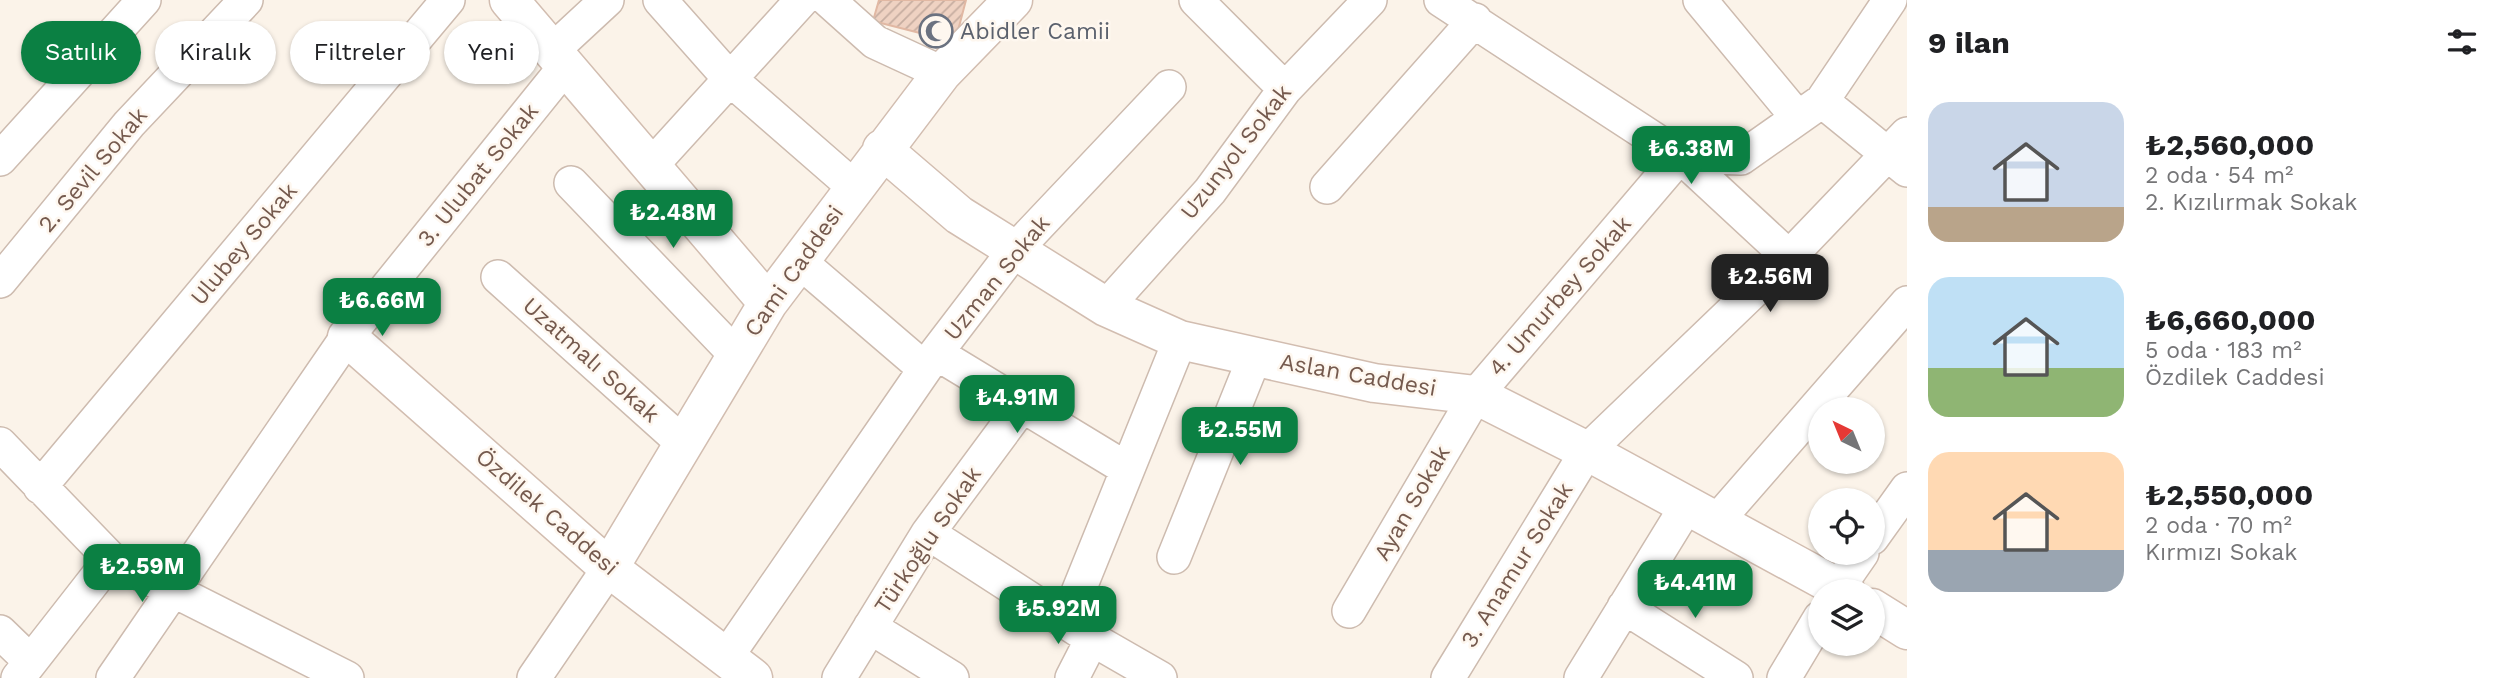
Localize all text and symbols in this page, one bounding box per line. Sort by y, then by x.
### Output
mosque icon: Abidler Camii [917,12,955,50]
place label: Abidler Camii [960,18,1110,45]
chip: Satılık [21,21,141,84]
chip: Kiralık [155,21,276,84]
chip: Filtreler [290,21,430,84]
chip: Yeni [444,21,539,84]
icon: filters [2443,23,2481,61]
text: 9 ilan [1928,25,2010,60]
street label: Uzunyol Sokak [1175,79,1297,225]
street label: 3. Ulubat Sokak [412,98,544,252]
street label: 2. Sevil Sokak [33,102,153,238]
pin: ₺6.38M [1634,127,1748,186]
text: ₺2,560,000 [2145,127,2314,162]
icon: home [1984,130,2068,214]
text: ₺6.38M [1648,135,1734,162]
text: 2 oda · 54 m² [2145,162,2293,189]
street label: Ulubey Sokak [185,177,303,311]
text: 2. Kızılırmak Sokak [2145,189,2357,216]
pin: ₺2.48M [616,190,730,250]
text: ₺2.48M [630,199,716,226]
street label: Cami Caddesi [739,200,849,342]
street label: Uzman Sokak [938,210,1056,346]
street label: 4. Umurbey Sokak [1483,210,1637,382]
pin: ₺2.56M [1713,254,1827,314]
text: ₺2.56M [1727,263,1813,290]
pin: ₺6.66M [325,278,439,338]
text: ₺6.66M [339,287,425,314]
street label: Uzatmalı Sokak [517,292,665,428]
text: ₺6,660,000 [2145,302,2316,337]
icon: home [1984,305,2068,389]
text: 5 oda · 183 m² [2145,337,2302,364]
street label: Aslan Caddesi [1278,348,1438,402]
text: Özdilek Caddesi [2145,364,2325,391]
pin: ₺4.91M [960,376,1074,435]
text: ₺4.91M [976,384,1058,411]
north arrow [1808,397,1885,474]
map controls [1808,397,1885,656]
pin: ₺2.55M [1183,407,1297,467]
text: ₺2.55M [1198,416,1282,443]
street label: Ayan Sokak [1368,441,1456,565]
street label: Özdilek Caddesi [470,443,624,581]
street label: Türkoğlu Sokak [869,462,987,618]
text: ₺2,550,000 [2145,477,2313,512]
street label: 3. Anamur Sokak [1455,478,1579,652]
icon: home [1984,480,2068,564]
button: locate [1808,488,1885,565]
text: 2 oda · 70 m² [2145,512,2292,539]
text: Kırmızı Sokak [2145,539,2297,566]
pin: ₺2.59M [85,544,199,604]
text: ₺2.59M [99,553,185,580]
pin: ₺4.41M [1638,560,1752,620]
text: ₺4.41M [1654,569,1736,596]
button: layers [1808,579,1885,656]
pin: ₺5.92M [1001,586,1115,646]
text: ₺5.92M [1015,595,1101,622]

